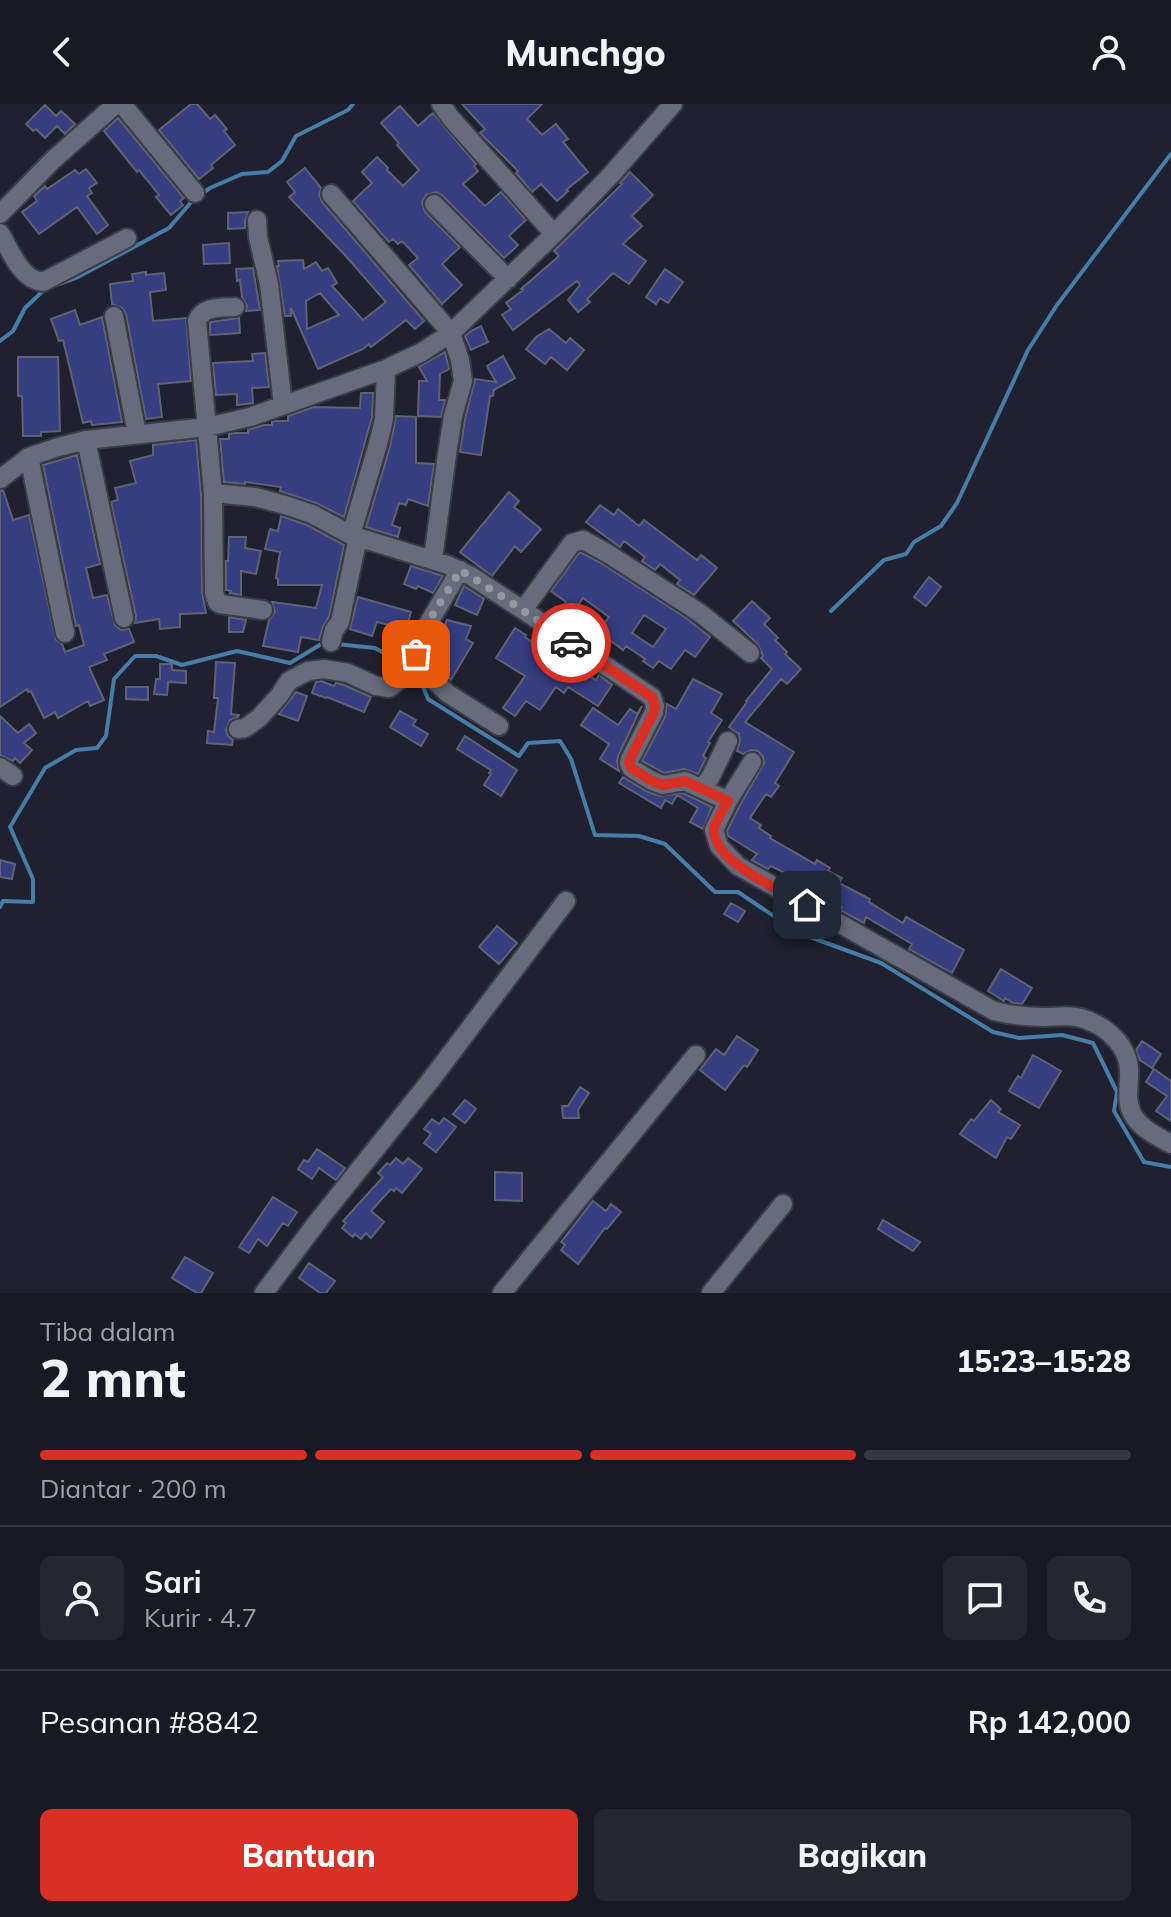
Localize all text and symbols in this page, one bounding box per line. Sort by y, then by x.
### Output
icon: back [40,30,84,74]
text: Munchgo [505,30,666,75]
icon: person [1087,30,1131,74]
courier [531,603,611,683]
pin [382,620,450,688]
icon: car [549,621,593,665]
icon: bag [394,632,438,676]
pin [773,871,841,939]
icon: home [785,883,829,927]
text: Tiba dalam [40,1315,176,1348]
text: 15:23–15:28 [956,1342,1131,1380]
text: 2 mnt [40,1345,186,1410]
text: Diantar · 200 m [40,1472,227,1505]
button: person [40,1556,124,1640]
button: chat [943,1556,1027,1640]
button: phone [1047,1556,1131,1640]
text: Sari [144,1563,202,1601]
text: Kurir · 4.7 [144,1601,257,1634]
text: Pesanan #8842 [40,1703,259,1741]
text: Rp 142,000 [968,1703,1131,1741]
button: Bantuan [40,1809,578,1901]
button: Bagikan [594,1809,1131,1901]

